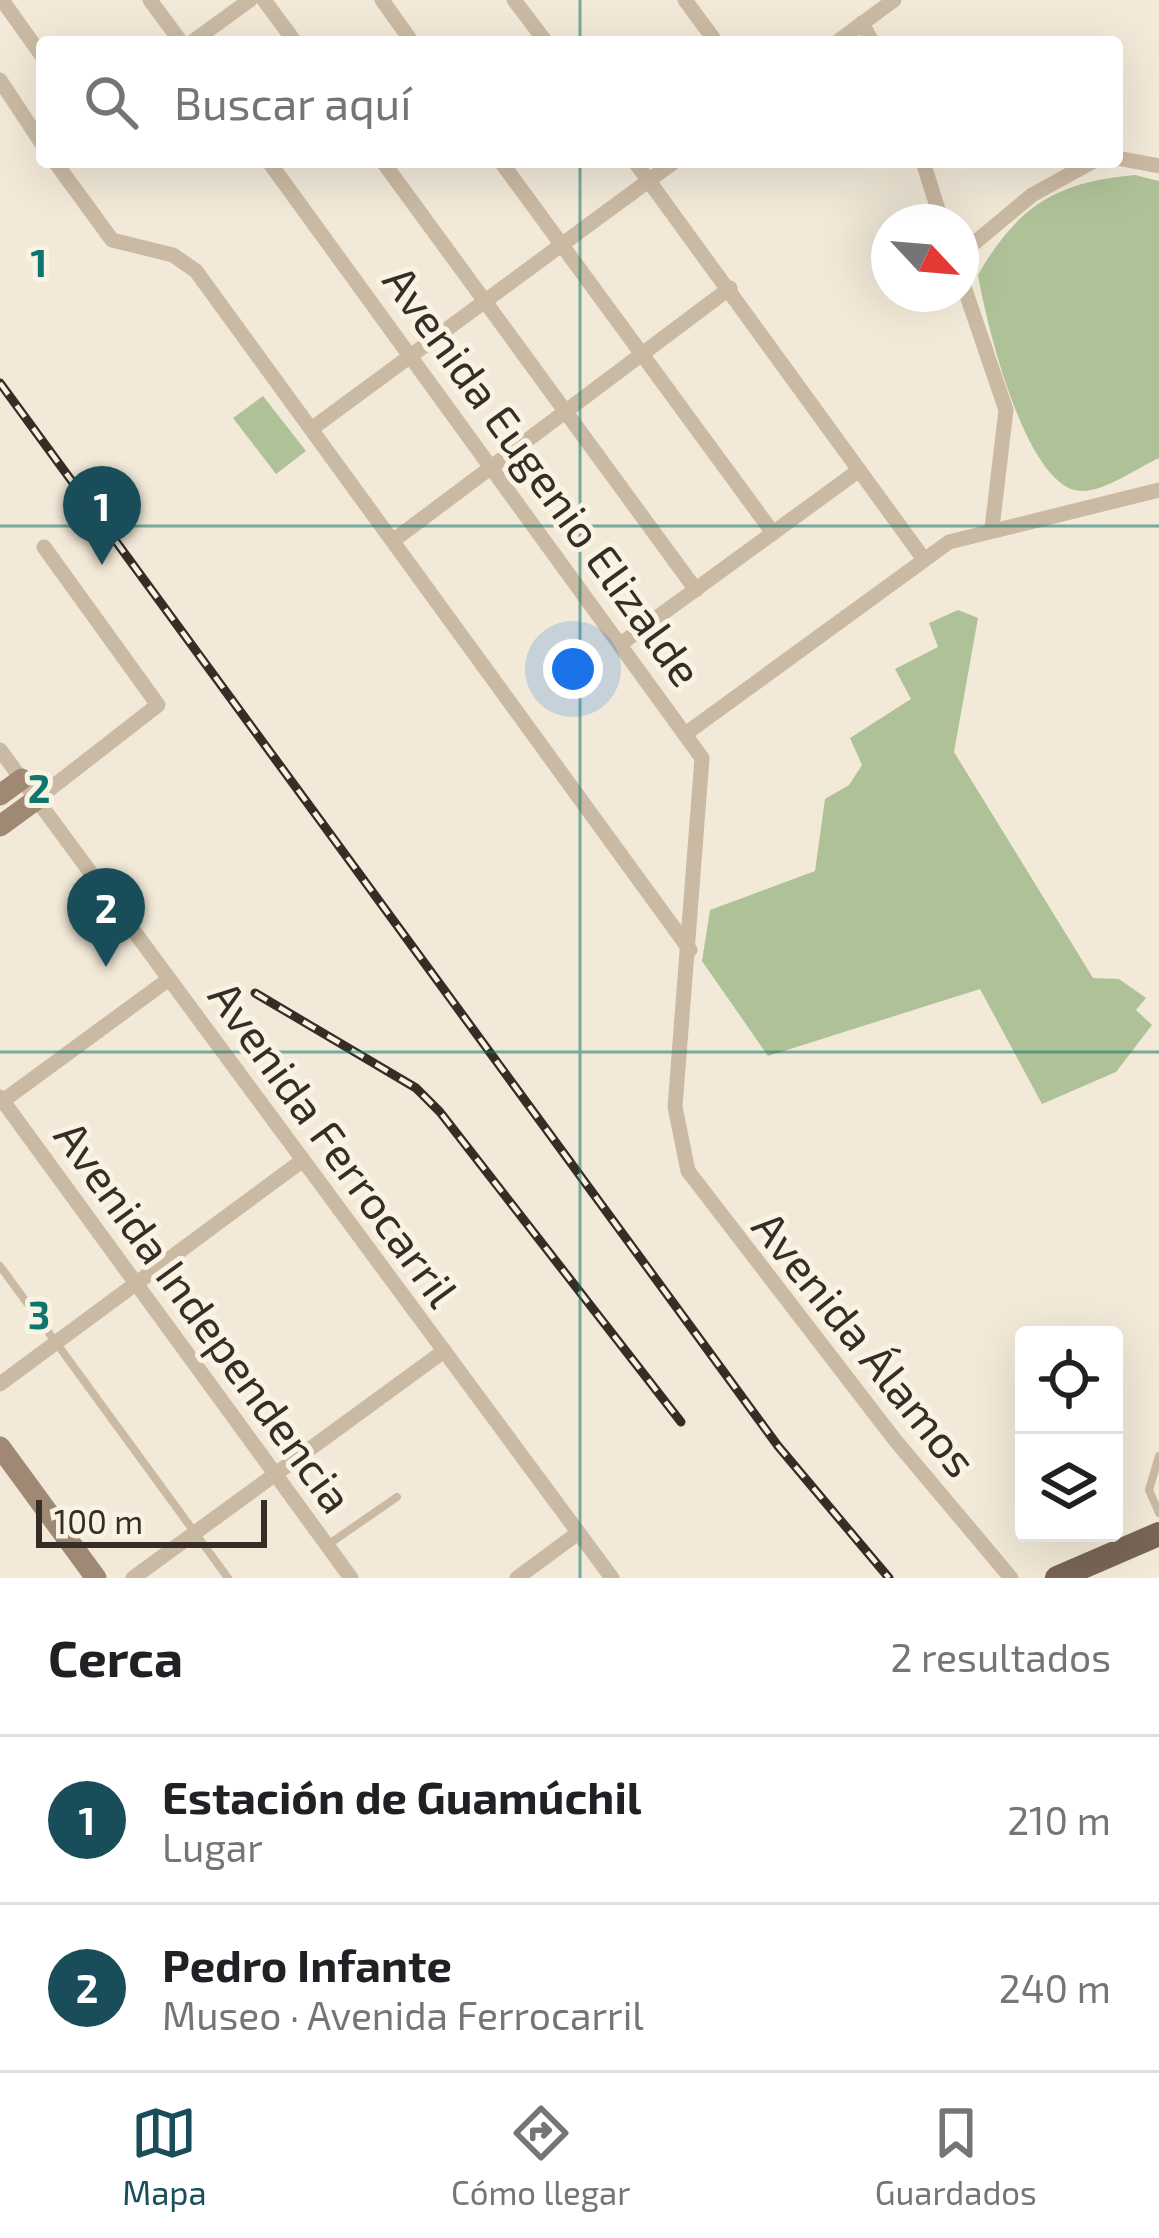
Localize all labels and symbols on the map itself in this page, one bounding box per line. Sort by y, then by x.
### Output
north arrow [871,204,979,312]
text: 1 [31,238,47,285]
street label: Avenida Eugenio Elizalde [373,254,715,696]
pin: 1 [63,466,141,565]
your location [543,639,603,699]
text: 2 [28,764,50,811]
pin: 2 [67,868,145,967]
street label: Avenida Ferrocarril [199,970,471,1316]
street label: Avenida Independencia [45,1110,365,1522]
street label: Avenida Álamos [743,1200,989,1486]
text: 3 [28,1290,50,1337]
scale bar [36,1494,267,1547]

